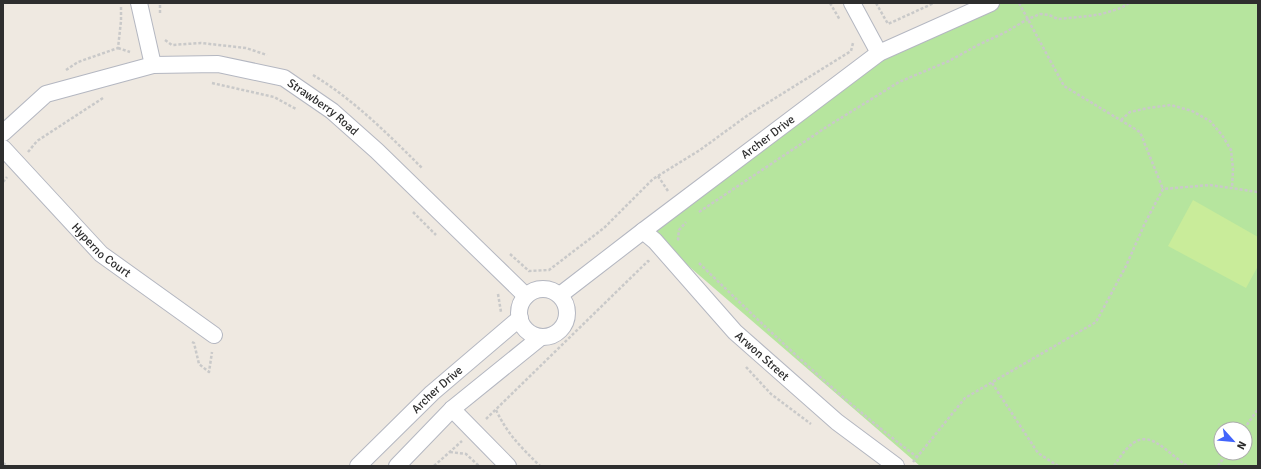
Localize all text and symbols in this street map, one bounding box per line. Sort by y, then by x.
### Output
street label: Strawberry Road [284,76,361,139]
street label: Archer Drive [738,112,798,163]
street label: Hyperno Court [68,220,134,281]
street label: Arwon Street [732,328,792,384]
street label: Archer Drive [409,363,466,417]
north arrow [1213,421,1253,461]
text: N [1234,439,1249,452]

